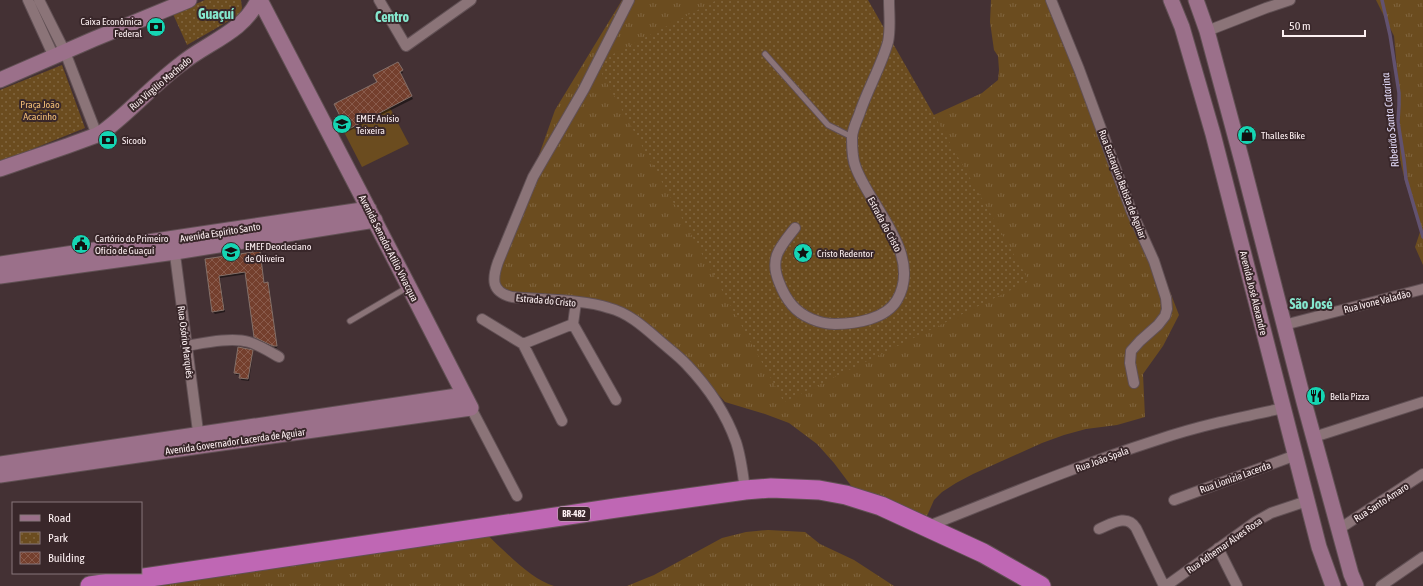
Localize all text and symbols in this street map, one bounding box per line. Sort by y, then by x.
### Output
district label: Guaçuí [198,6,235,22]
district label: Centro [375,9,410,25]
scale bar [1283,12,1365,38]
place label: Caixa Econômica Federal [80,16,142,39]
bank icon: Caixa Econômica Federal [145,16,167,38]
text: 50 m [1289,19,1311,33]
street label: Rua Virgilio Machado [127,54,194,112]
water label: Ribeirão Santa Catarina [1379,72,1401,168]
park label: Praça João Acacinho [20,99,60,122]
school or university icon: EMEF Anísio Teixeira [331,113,353,135]
place label: EMEF Anísio Teixeira [356,113,399,136]
shop icon: Thalles Bike [1236,124,1258,146]
street label: Rua Eustaquio Batista de Aguiar [1097,128,1149,241]
bank icon: Sicoob [97,129,119,151]
place label: Thalles Bike [1261,130,1306,141]
place label: Sicoob [122,135,147,146]
street label: Avenida Senador Atilio Vivacqua [357,193,420,304]
street label: Estrada do Cristo [866,195,904,254]
street label: Avenida Espírito Santo [179,221,261,244]
public building icon: Cartório do Primeiro Ofício de Guaçuí [70,233,92,255]
place label: Cartório do Primeiro Ofício de Guaçuí [95,233,169,256]
school or university icon: EMEF Deocleciano de Oliveira [220,241,242,263]
place label: EMEF Deocleciano de Oliveira [245,241,312,264]
place icon: Cristo Redentor [792,242,814,264]
place label: Cristo Redentor [817,248,874,259]
street label: Avenida José Alexandre [1238,250,1269,337]
street label: Rua Ivone Valadão [1343,288,1412,315]
street label: Estrada do Cristo [515,292,577,309]
district label: São José [1289,296,1333,312]
street label: Rua Osório Marquês [176,305,195,380]
restaurant icon: Bella Pizza [1305,385,1327,407]
place label: Bella Pizza [1330,391,1370,402]
street label: Avenida Governador Lacerda de Aguiar [164,426,307,457]
street label: Rua João Spala [1074,445,1130,474]
street label: Rua Lionizia Lacerda [1198,459,1273,495]
street label: Rua Santo Amaro [1352,481,1411,524]
legend [12,502,142,574]
road number: BR-482 [558,507,590,521]
text: Road [48,511,71,525]
street label: Rua Adhemar Alves Rosa [1184,515,1265,576]
text: Park [48,531,69,545]
text: Building [48,551,86,565]

